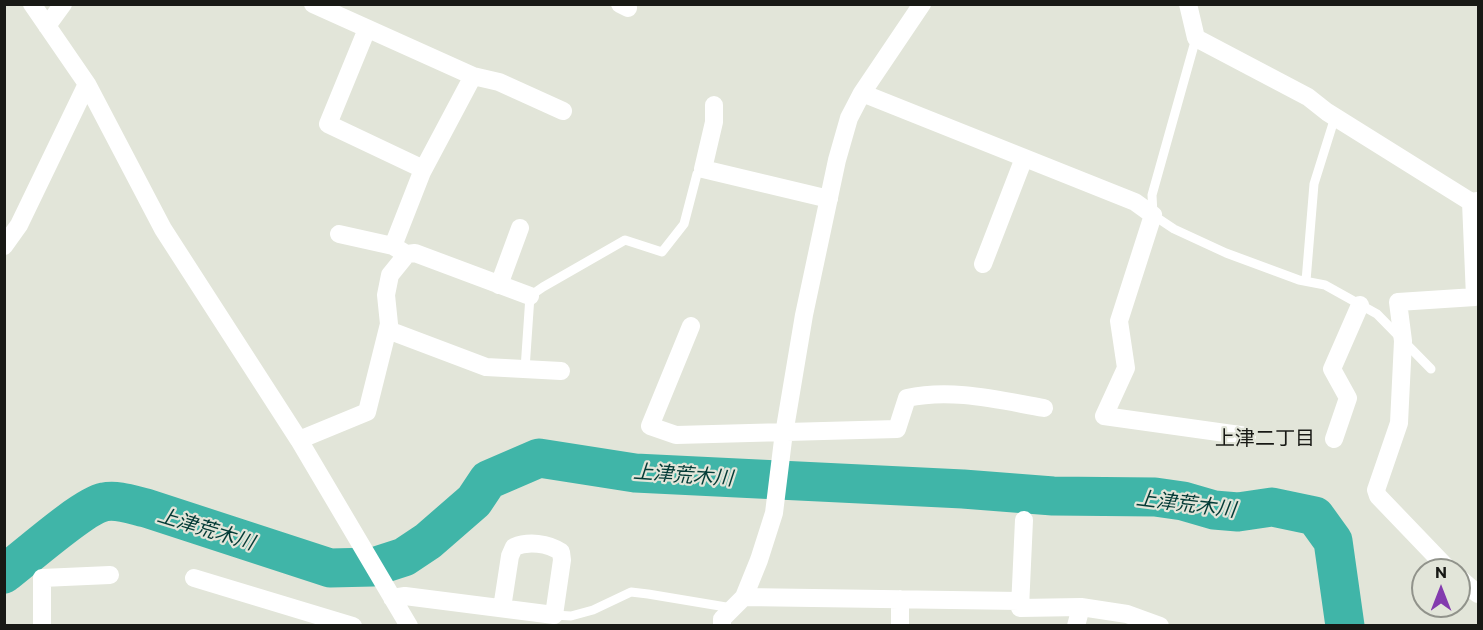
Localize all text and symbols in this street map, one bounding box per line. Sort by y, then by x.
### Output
district label: 上津二丁目 [1215,426,1315,450]
water label: 上津荒木川 [632,460,734,490]
water label: 上津荒木川 [1135,486,1237,522]
water label: 上津荒木川 [155,503,257,555]
north arrow [1411,558,1471,618]
text: N [1435,562,1447,581]

